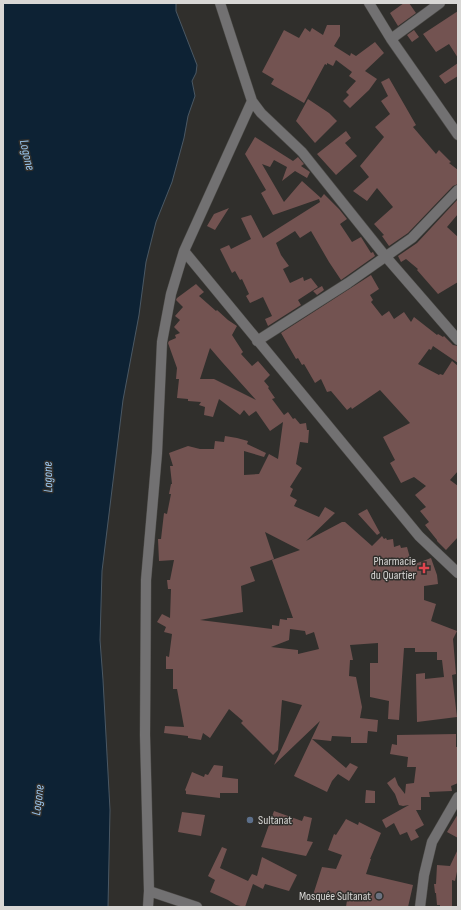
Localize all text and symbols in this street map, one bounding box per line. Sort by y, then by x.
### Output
water label: Logone [16,138,38,172]
water label: Logone [40,461,56,493]
place label: Pharmacie du Quartier [371,554,417,583]
marker: Pharmacie du Quartier [419,563,429,573]
water label: Logone [28,784,48,816]
place label: Sultanat [258,813,292,828]
marker: Sultanat [245,815,255,825]
place label: Mosquée Sultanat [299,889,371,904]
marker: Mosquée Sultanat [374,891,384,901]

